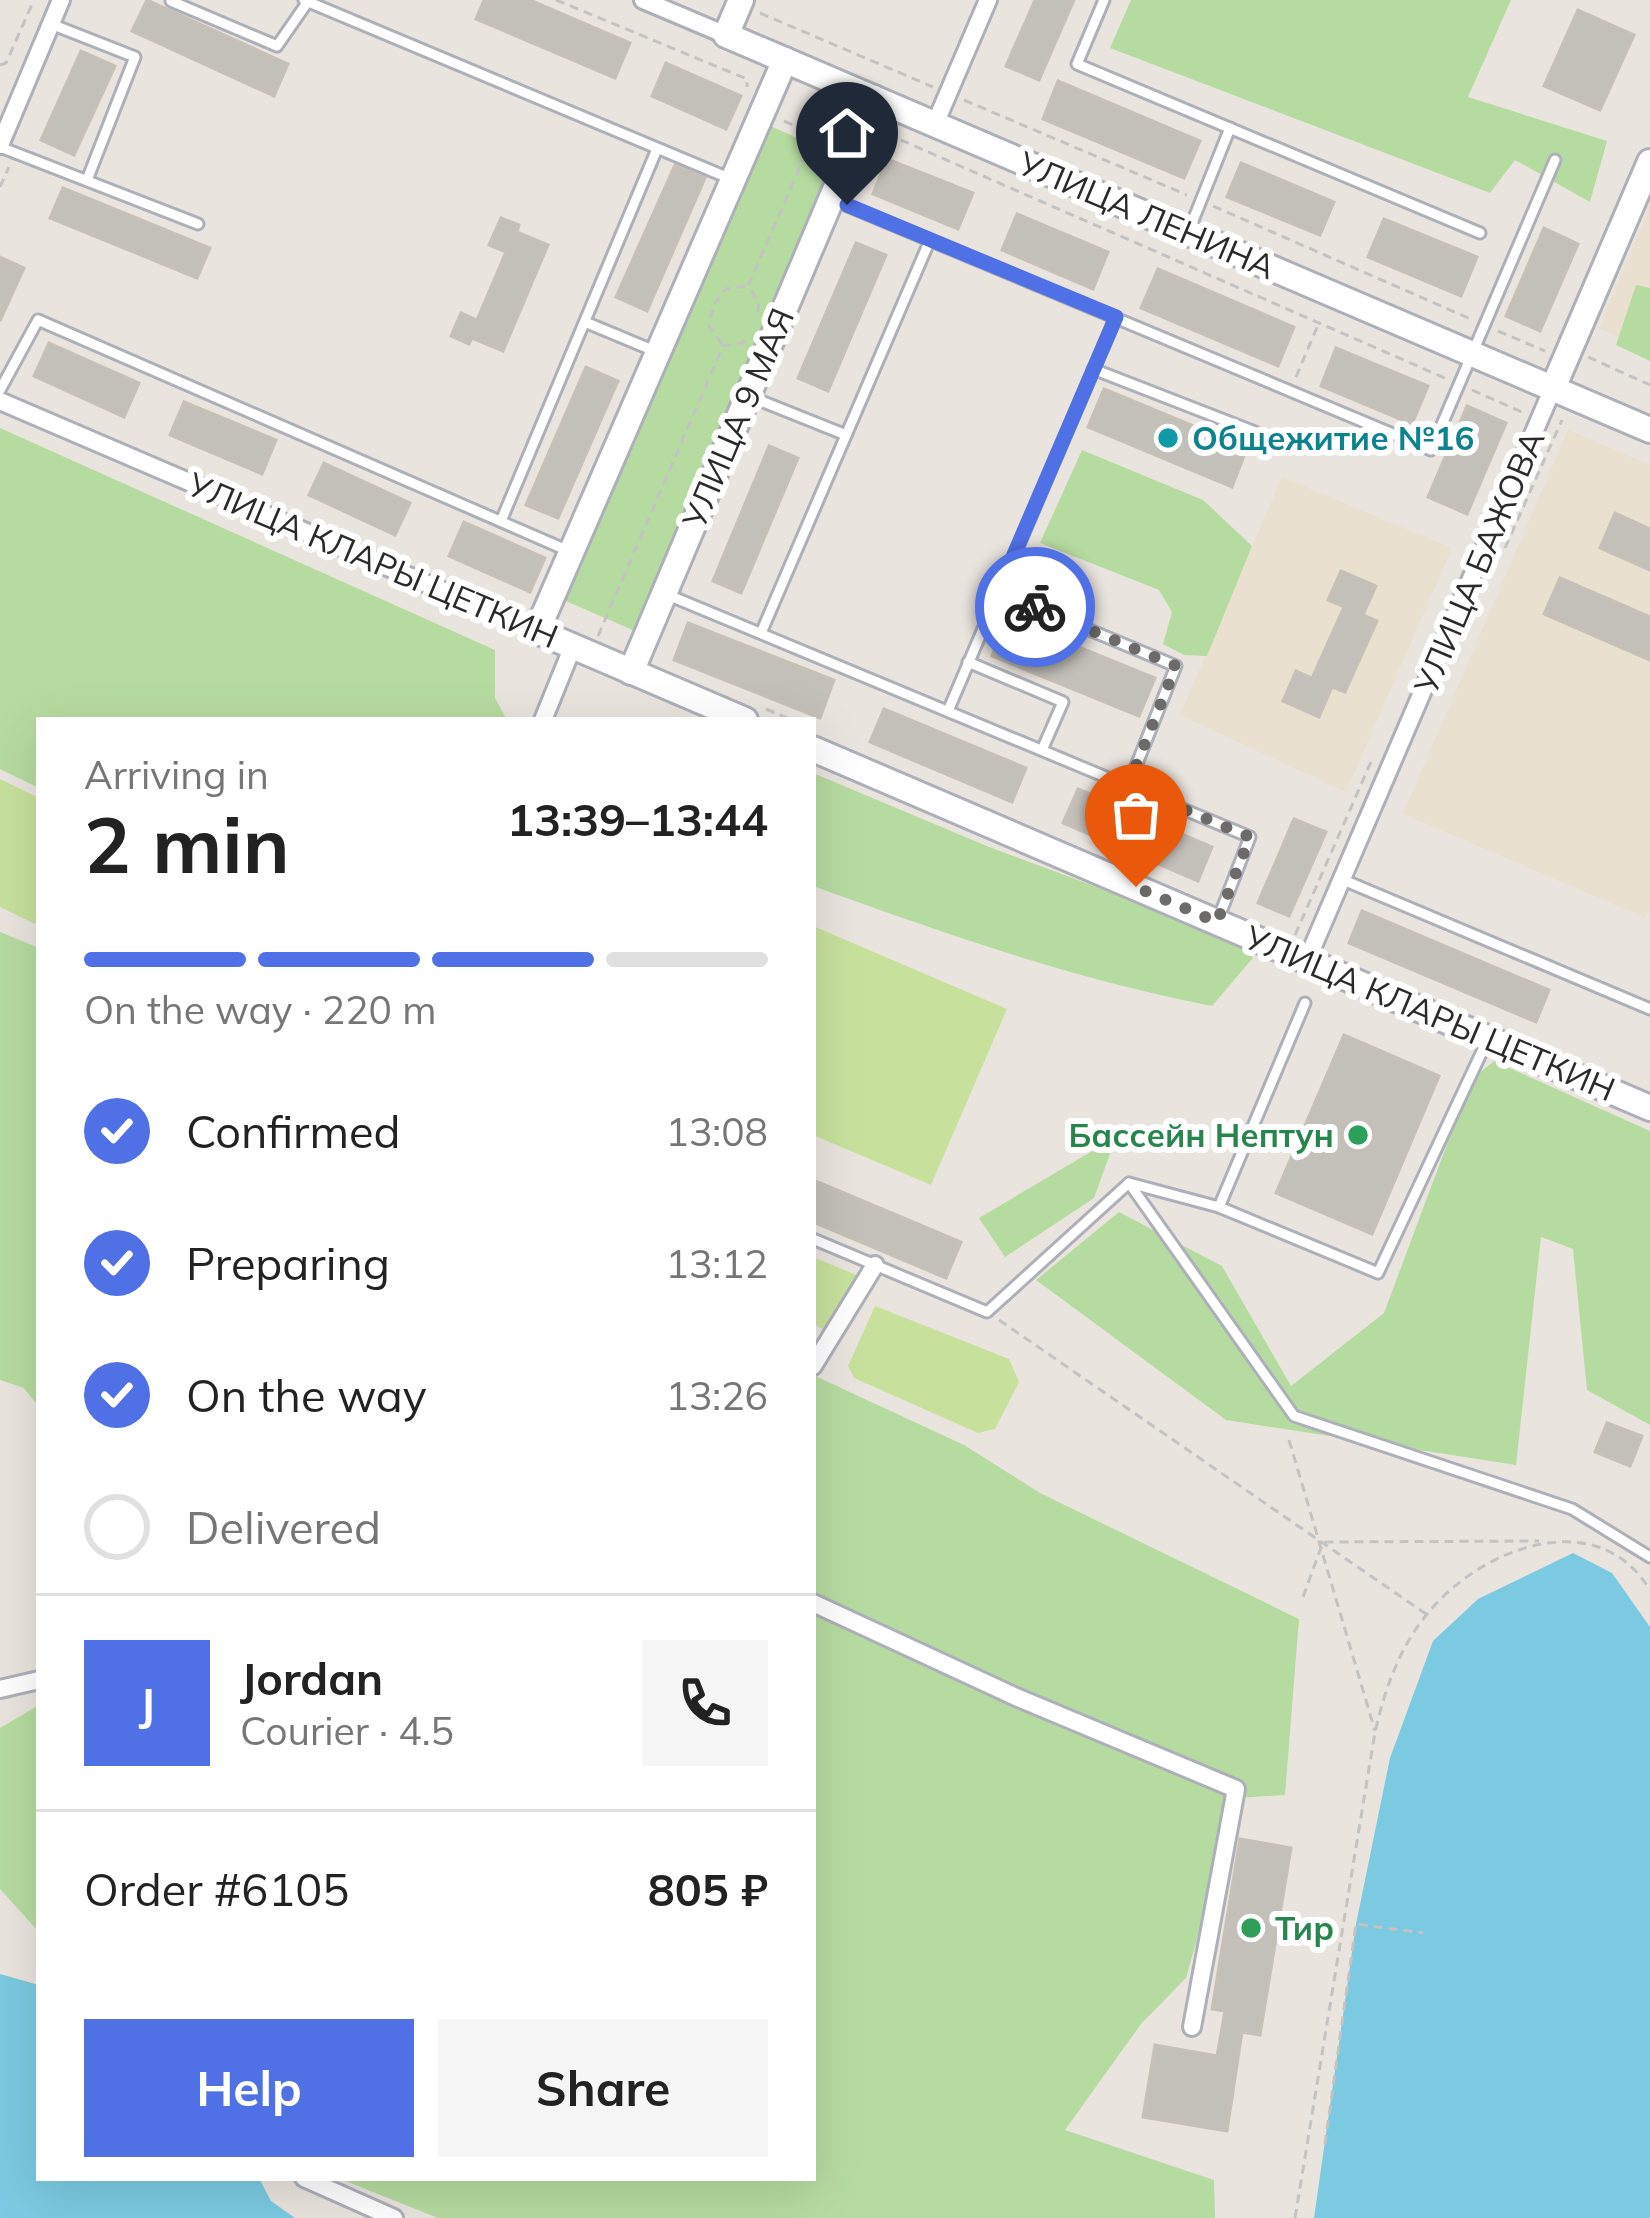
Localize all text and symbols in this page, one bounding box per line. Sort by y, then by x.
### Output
pin [796,82,898,205]
icon: home [814,100,880,166]
street label: УЛИЦА ЛЕНИНА [1012,142,1282,287]
street label: УЛИЦА 9 МАЯ [672,302,802,535]
place label: Общежитие №16 [1192,417,1474,458]
street label: УЛИЦА БАЖОВА [1404,424,1553,701]
marker: Общежитие №16 [1155,425,1181,451]
street label: УЛИЦА КЛАРЫ ЦЕТКИН [181,462,564,656]
courier [975,547,1095,667]
icon: bike [1002,574,1068,640]
text: Arriving in [84,750,269,799]
pin [1085,764,1187,887]
icon: bag [1103,782,1169,848]
text: 13:39–13:44 [507,791,768,847]
text: 2 min [84,795,290,893]
street label: УЛИЦА КЛАРЫ ЦЕТКИН [1238,915,1621,1109]
text: On the way · 220 m [84,985,436,1034]
icon: check [84,1098,150,1164]
text: Confirmed [186,1103,400,1159]
text: 13:08 [666,1107,768,1156]
place label: Бассейн Нептун [1069,1114,1334,1155]
marker: Бассейн Нептун [1345,1122,1371,1148]
icon: check [84,1230,150,1296]
text: Preparing [186,1235,390,1291]
text: 13:12 [666,1239,768,1288]
icon: check [84,1362,150,1428]
text: On the way [186,1367,427,1423]
text: 13:26 [666,1371,768,1420]
text: Delivered [186,1499,381,1555]
button: phone [642,1640,768,1766]
text: Jordan [240,1650,383,1706]
text: J [139,1675,155,1731]
text: Courier · 4.5 [240,1706,454,1755]
text: Order #6105 [84,1861,349,1917]
text: 805 ₽ [648,1861,768,1917]
place label: Тир [1275,1907,1334,1948]
marker: Тир [1238,1915,1264,1941]
button: Help [84,2019,414,2157]
button: Share [438,2019,768,2157]

